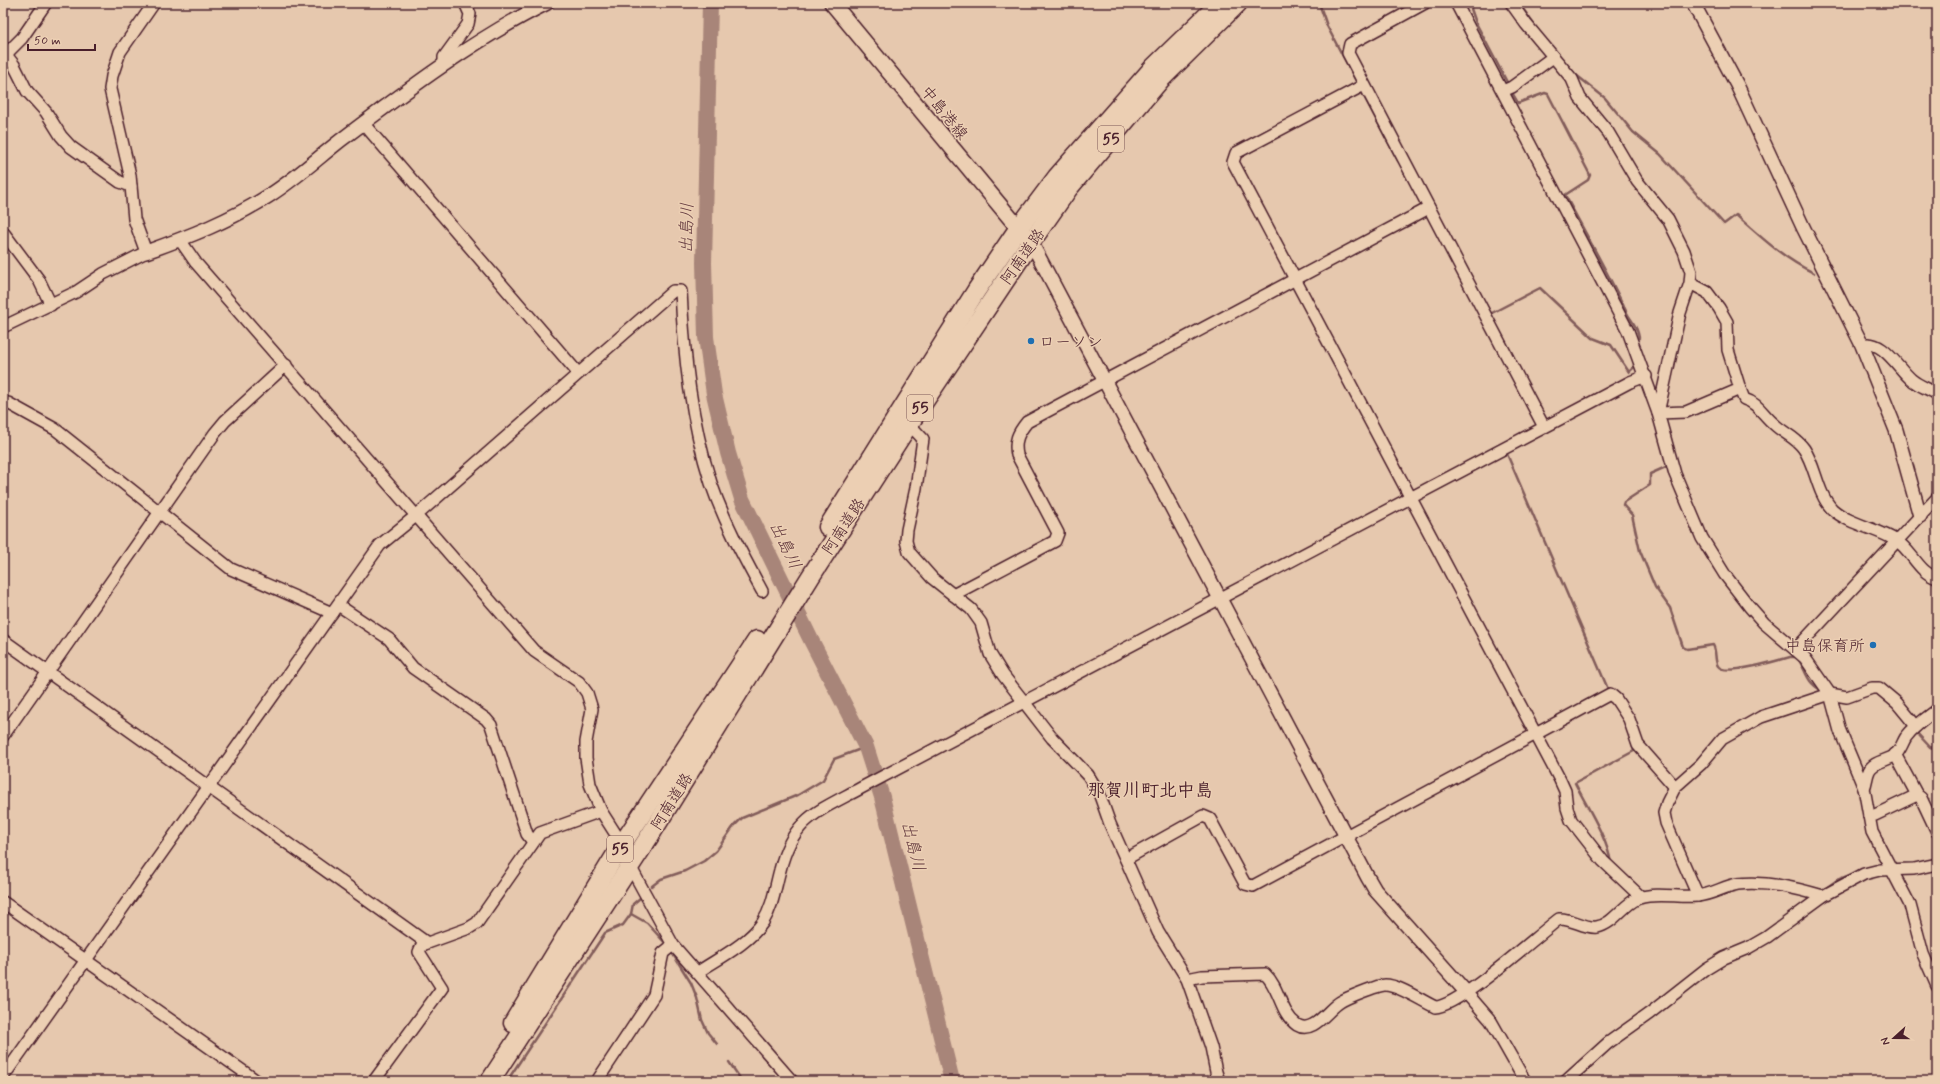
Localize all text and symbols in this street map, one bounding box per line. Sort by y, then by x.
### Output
scale bar [28,26,95,52]
text: 50 m [34,33,61,49]
street label: 中島港線 [916,81,972,144]
road number: 55 [1098,126,1124,152]
water label: 出島川 [676,202,698,254]
street label: 阿南道路 [996,225,1050,289]
place label: ローソン [1039,332,1103,353]
marker: ローソン [1026,336,1036,346]
road number: 55 [907,395,933,421]
street label: 阿南道路 [818,494,870,559]
water label: 出島川 [764,518,806,573]
place label: 中島保育所 [1785,636,1865,657]
marker: 中島保育所 [1868,640,1878,650]
street label: 阿南道路 [646,769,698,835]
district label: 那賀川町北中島 [1087,779,1213,803]
water label: 出島川 [896,819,930,874]
road number: 55 [607,836,633,862]
north arrow [1874,1018,1914,1058]
text: N [1878,1035,1893,1047]

